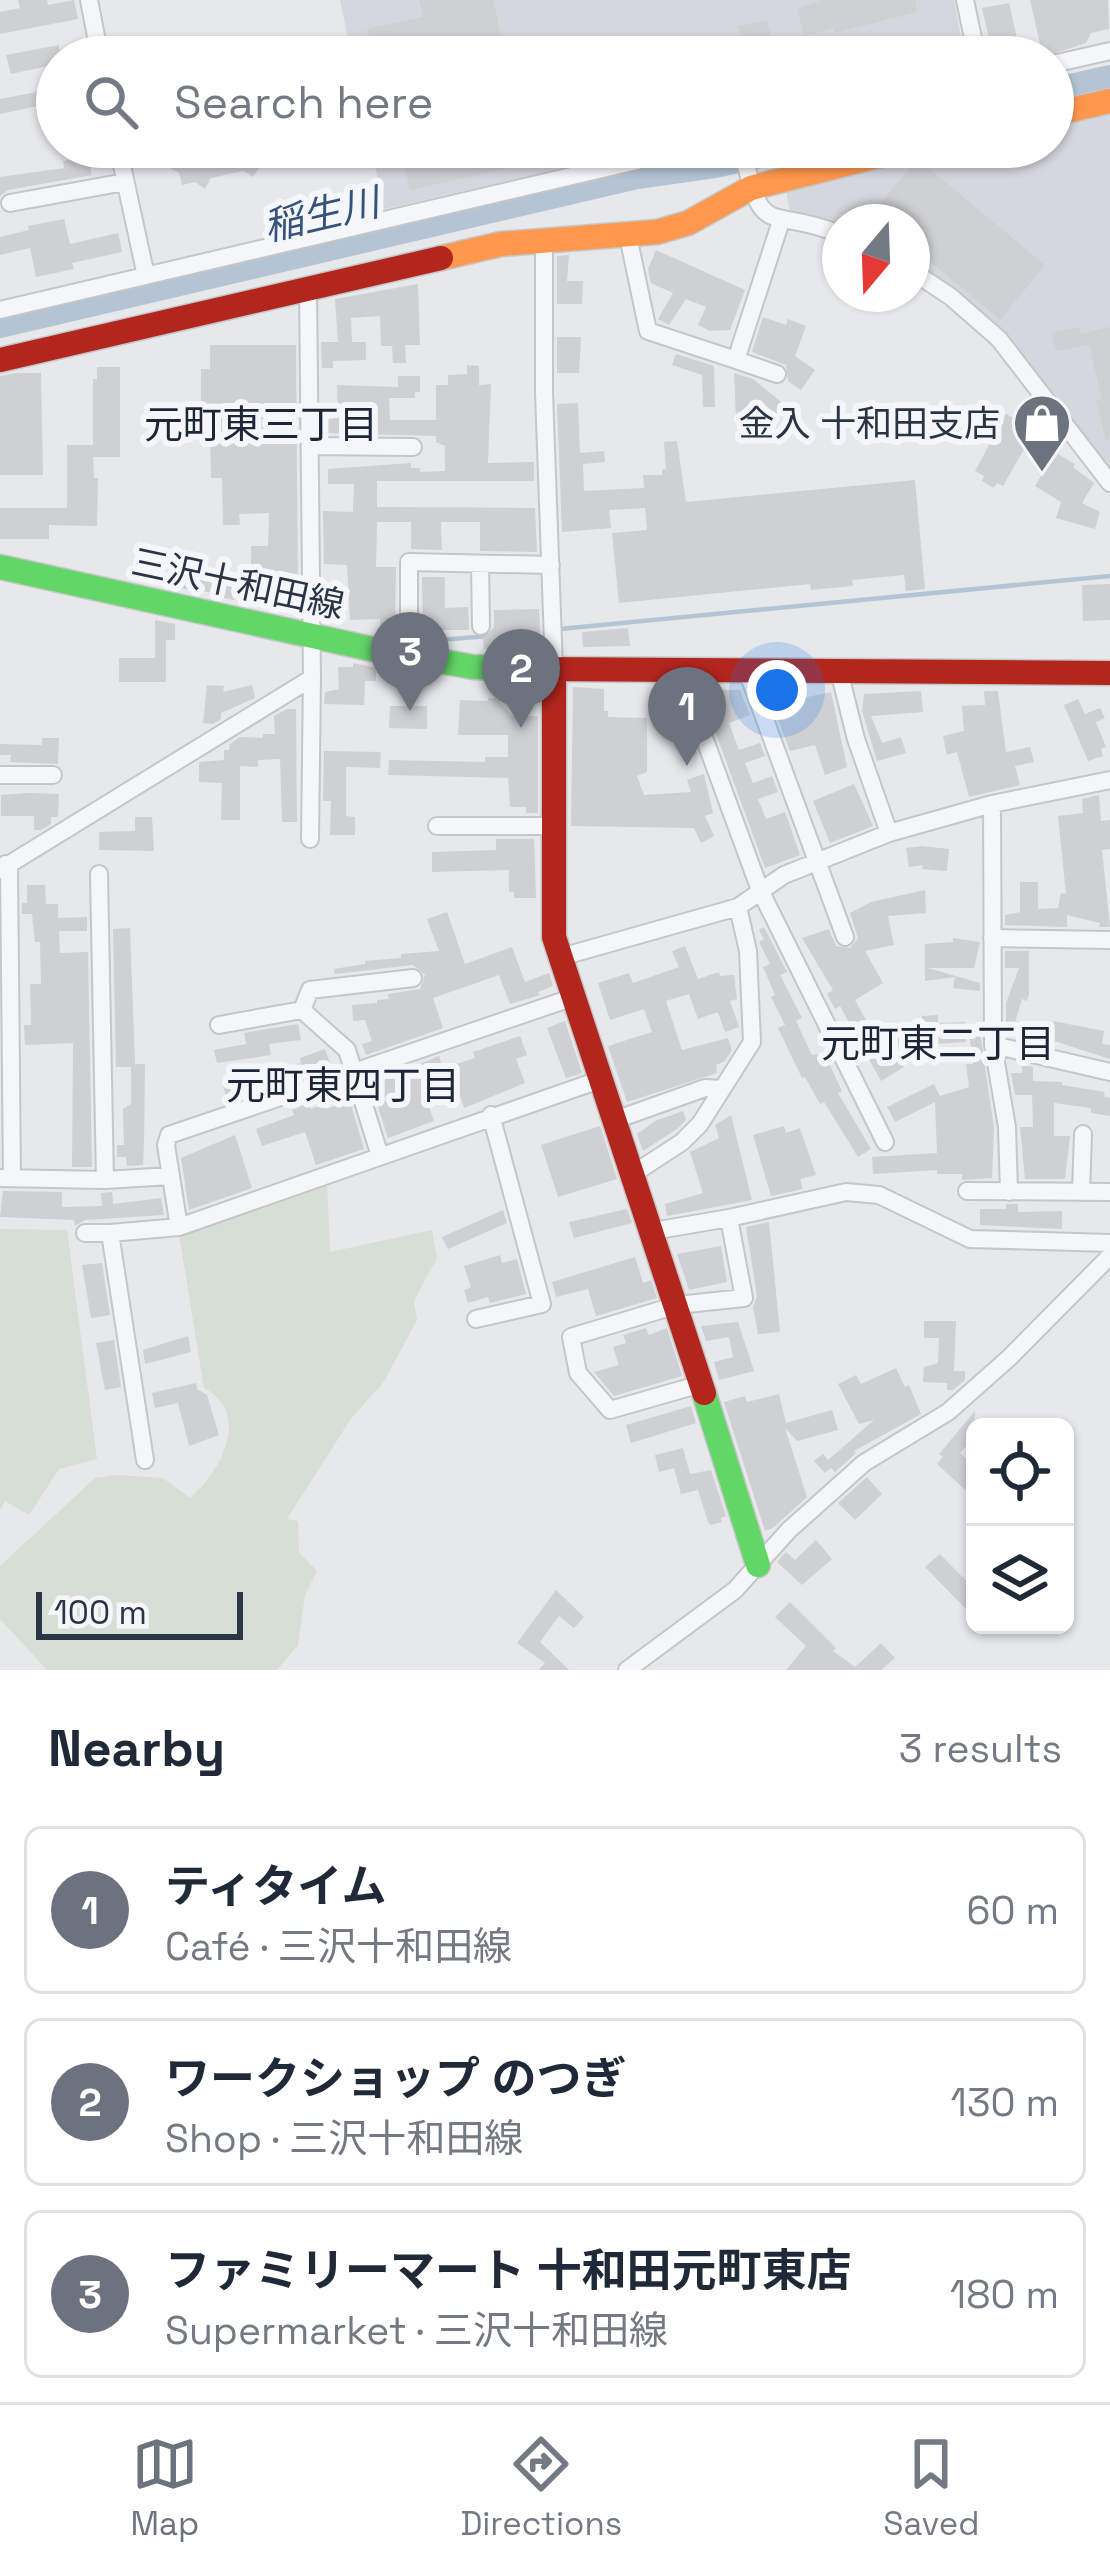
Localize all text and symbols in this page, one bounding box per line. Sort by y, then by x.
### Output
search box [36,36,1074,168]
icon: search [78,69,144,135]
text: Search here [174,74,433,131]
water label: 稲生川 [259,177,388,252]
north arrow [822,204,930,312]
shop icon: 金入 十和田支店 [1011,392,1073,474]
district label: 元町東三丁目 [144,400,378,449]
place label: 金入 十和田支店 [739,401,1000,447]
street label: 三沢十和田線 [127,539,348,629]
pin: 3 [371,612,449,711]
pin: 2 [482,629,560,728]
your location [747,660,807,720]
pin: 1 [648,667,726,766]
district label: 元町東二丁目 [821,1019,1055,1068]
district label: 元町東四丁目 [226,1061,460,1110]
map controls [966,1418,1074,1634]
button: locate [966,1418,1074,1526]
button: layers [966,1526,1074,1634]
scale bar [36,1586,243,1639]
text: 100 m [54,1592,147,1634]
text: Nearby [48,1716,225,1781]
text: 3 results [899,1724,1062,1773]
text: ティタイム [165,1858,386,1915]
text: 1 [81,1886,99,1935]
text: 60 m [967,1886,1059,1935]
text: Café · 三沢十和田線 [165,1922,512,1971]
text: ワークショップ のつぎ [165,2050,626,2107]
text: 2 [78,2078,102,2127]
text: 130 m [951,2078,1059,2127]
text: Shop · 三沢十和田線 [165,2114,523,2163]
text: ファミリーマート 十和田元町東店 [165,2242,851,2299]
text: 3 [78,2270,102,2319]
text: 180 m [950,2270,1059,2319]
text: Supermarket · 三沢十和田線 [165,2306,668,2355]
tab: Map [131,2431,199,2545]
tab: Directions [460,2431,622,2545]
tab: Saved [883,2431,979,2545]

